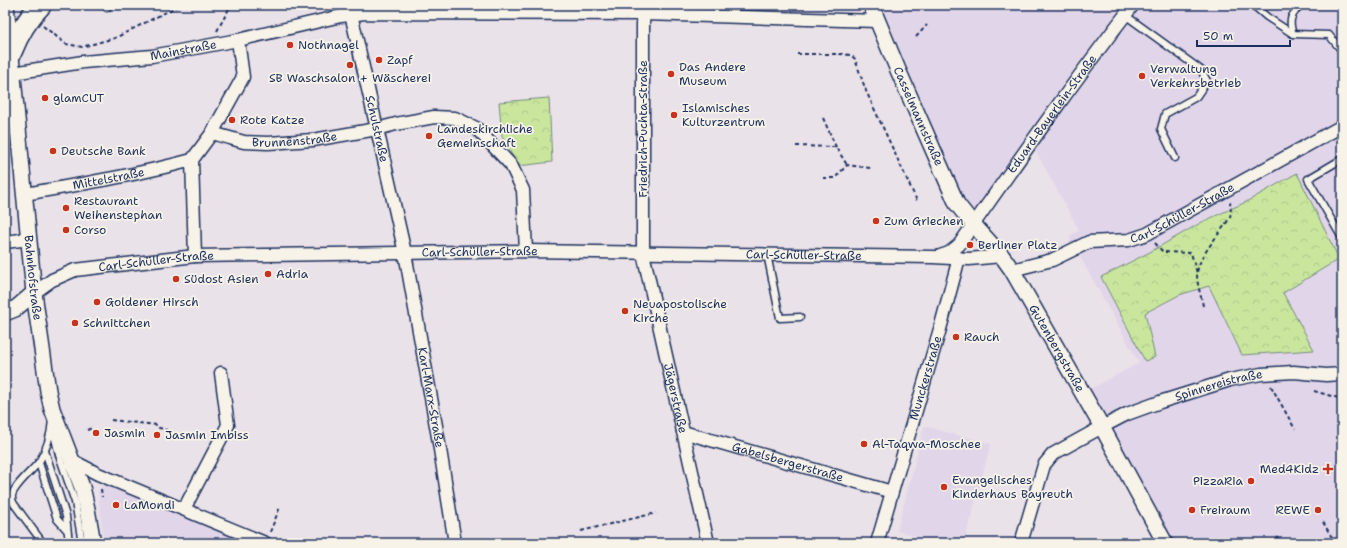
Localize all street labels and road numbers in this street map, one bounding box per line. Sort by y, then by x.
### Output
street label: Mainstraße [149,36,218,64]
street label: Eduard-Bayerlein-Straße [1004,51,1101,177]
street label: Friedrich-Puchta-Straße [635,60,651,198]
street label: Casselmannstraße [890,64,947,169]
street label: Schulstraße [362,94,392,164]
street label: Brunnenstraße [252,128,339,151]
street label: Mittelstraße [71,164,146,193]
street label: Carl-Schüller-Straße [1128,179,1237,247]
street label: Bahnhofstraße [20,234,46,321]
street label: Carl-Schüller-Straße [422,243,538,261]
street label: Carl-Schüller-Straße [746,246,862,264]
street label: Carl-Schüller-Straße [98,248,214,275]
street label: Gutenbergstraße [1025,301,1088,395]
street label: Munckerstraße [906,334,946,422]
street label: Karl-Marx-Straße [414,346,448,449]
street label: Jägerstraße [660,362,691,435]
street label: Spinnereistraße [1173,366,1264,405]
street label: Gabelsbergerstraße [730,438,846,486]

